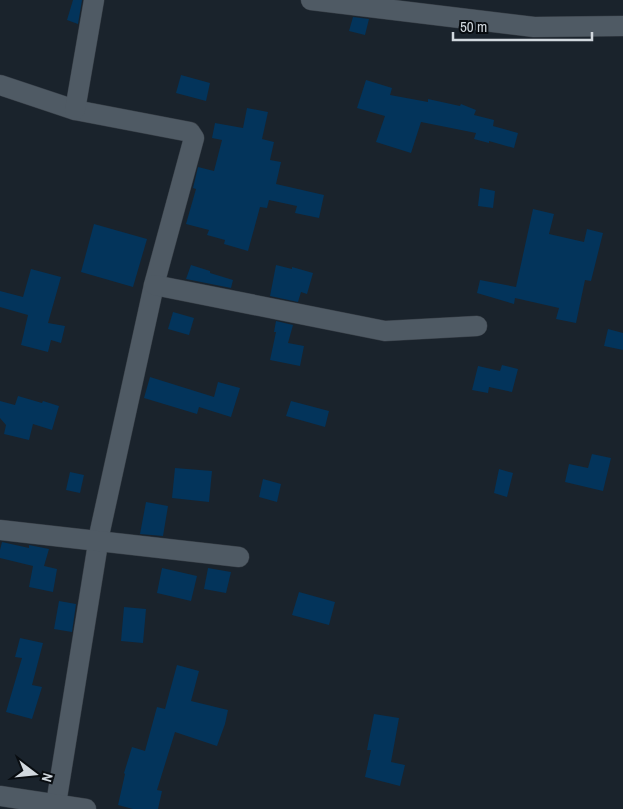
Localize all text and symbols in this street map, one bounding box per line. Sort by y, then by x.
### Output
scale bar [453,10,592,42]
text: 50 m [460,16,487,37]
north arrow [10,749,60,799]
text: N [38,771,57,784]

